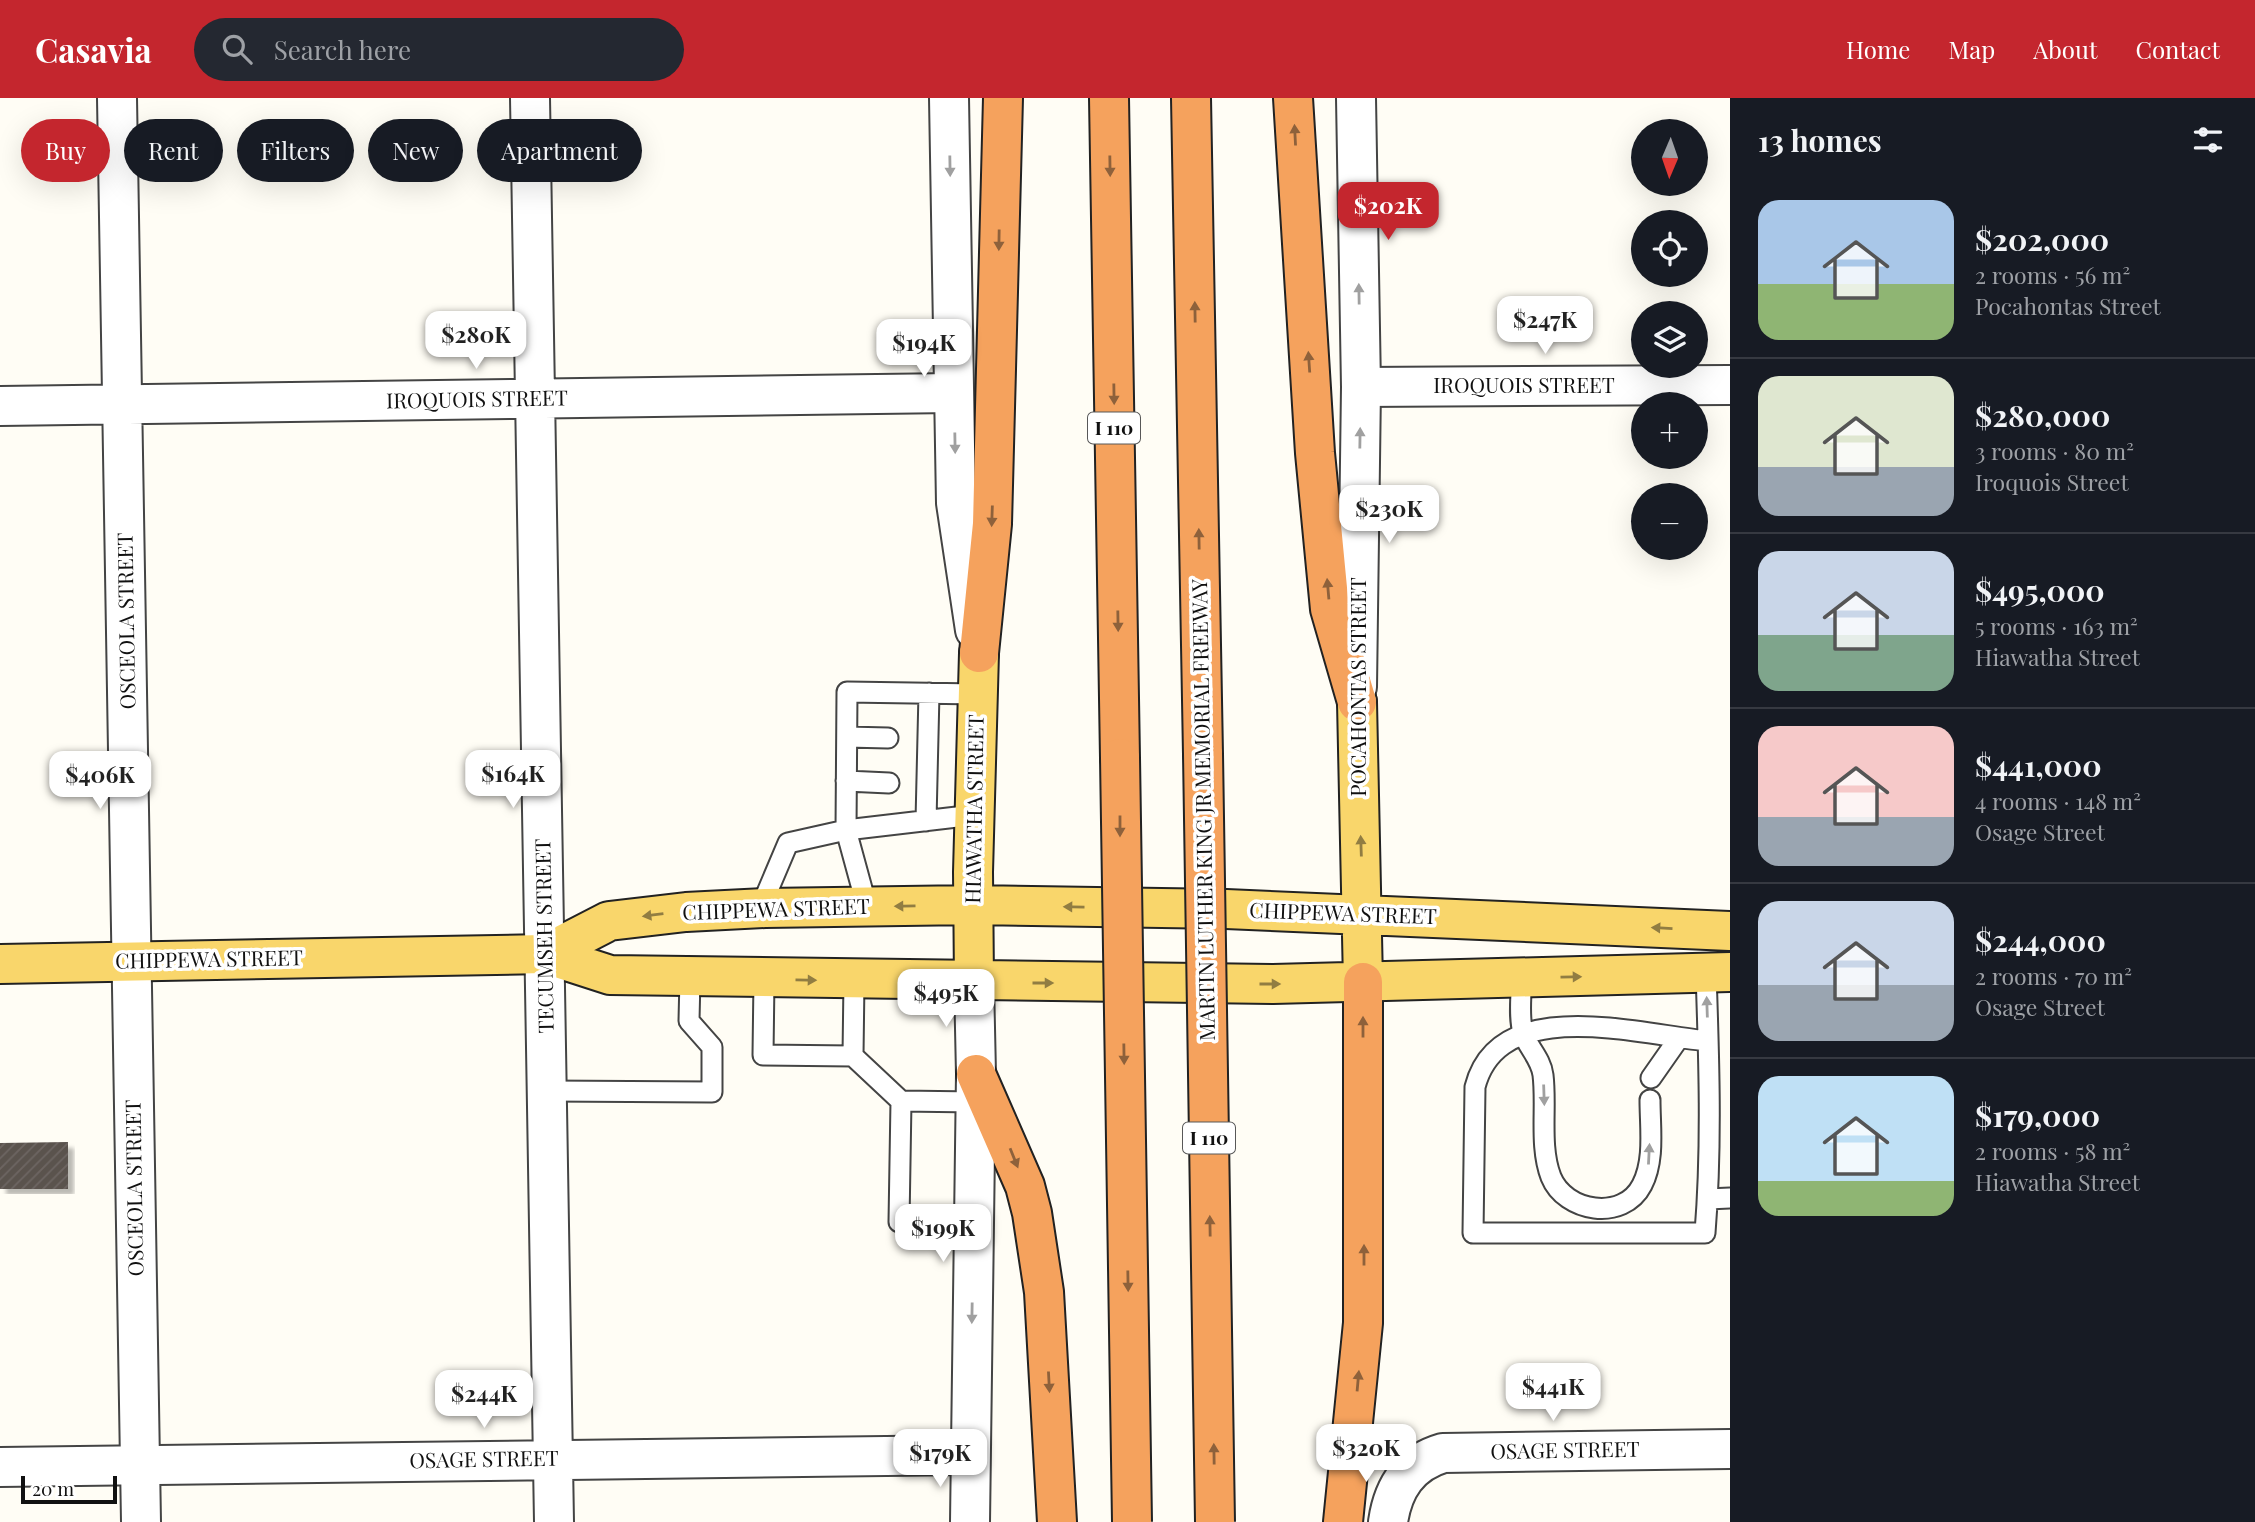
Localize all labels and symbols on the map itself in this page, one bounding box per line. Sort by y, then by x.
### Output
north arrow [1631,119,1708,196]
one-way arrow [1289,124,1300,146]
one-way arrow [944,155,956,177]
one-way arrow [1104,155,1116,177]
pin: $202K [1339,183,1437,242]
one-way arrow [994,229,1005,251]
one-way arrow [1354,283,1365,305]
pin: $247K [1496,296,1594,356]
one-way arrow [1189,301,1201,323]
pin: $280K [427,312,525,371]
pin: $194K [875,320,973,379]
one-way arrow [1304,351,1315,373]
street label: IROQUOIS STREET [1433,370,1615,398]
street label: IROQUOIS STREET [386,382,568,414]
one-way arrow [1108,383,1120,405]
road number: I 110 [1088,412,1140,444]
one-way arrow [1354,427,1366,449]
one-way arrow [949,432,960,454]
pin: $230K [1340,486,1438,545]
one-way arrow [986,505,997,527]
one-way arrow [1194,528,1205,550]
street label: OSCEOLA STREET [109,532,141,710]
street label: POCAHONTAS STREET [1343,577,1371,797]
street label: MARTIN LUTHER KING JR MEMORIAL FREEWAY [1184,578,1220,1041]
one-way arrow [1323,578,1334,600]
one-way arrow [1112,610,1123,632]
street label: HIAWATHA STREET [957,714,989,904]
pin: $164K [464,750,562,810]
pin: $406K [51,752,149,811]
one-way arrow [1114,815,1126,837]
one-way arrow [1355,835,1367,857]
street label: TECUMSEH STREET [527,838,559,1034]
street label: CHIPPEWA STREET [682,891,870,925]
street label: CHIPPEWA STREET [1249,895,1437,929]
one-way arrow [894,901,916,912]
one-way arrow [1063,901,1085,913]
one-way arrow [642,910,664,921]
one-way arrow [1651,922,1673,933]
street label: CHIPPEWA STREET [115,942,303,974]
pin: $495K [897,970,995,1029]
one-way arrow [1560,971,1582,982]
one-way arrow [795,974,817,986]
one-way arrow [1032,977,1054,989]
one-way arrow [1259,978,1281,990]
one-way arrow [1702,996,1713,1018]
one-way arrow [1357,1016,1369,1038]
one-way arrow [1118,1043,1129,1065]
one-way arrow [1538,1084,1549,1106]
street label: OSCEOLA STREET [117,1099,149,1277]
road number: I 110 [1183,1122,1235,1154]
one-way arrow [1644,1143,1655,1165]
one-way arrow [1009,1148,1020,1169]
pin: $199K [894,1204,992,1264]
one-way arrow [1204,1215,1216,1237]
one-way arrow [1358,1243,1370,1265]
one-way arrow [1122,1270,1133,1292]
one-way arrow [966,1303,977,1325]
pin: $441K [1504,1364,1602,1423]
pin: $244K [435,1370,533,1430]
one-way arrow [1353,1370,1364,1392]
one-way arrow [1044,1371,1055,1393]
pin: $320K [1317,1424,1415,1484]
pin: $179K [891,1430,989,1489]
street label: OSAGE STREET [1490,1434,1640,1464]
street label: OSAGE STREET [409,1443,559,1473]
one-way arrow [1208,1443,1220,1465]
scale bar [21,1473,117,1505]

